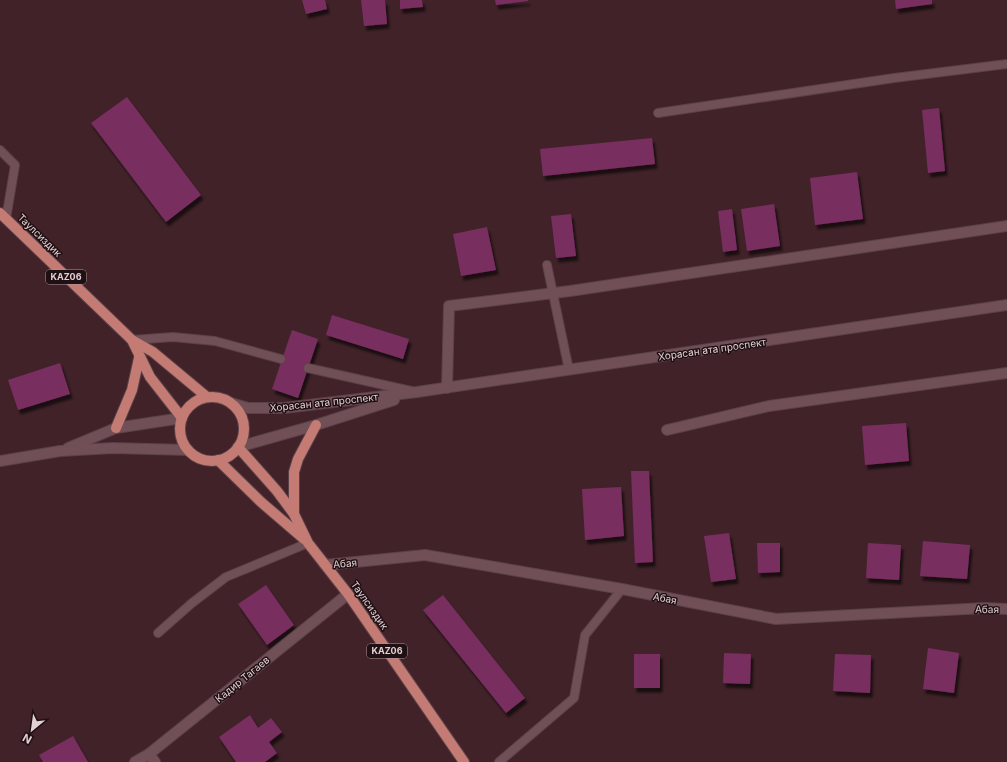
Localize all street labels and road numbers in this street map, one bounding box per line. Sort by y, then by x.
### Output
street label: Таулсиздик [16,211,65,259]
road number: KAZ06 [46,270,86,284]
street label: Хорасан ата проспект [657,335,767,363]
street label: Хорасан ата проспект [269,390,379,414]
street label: Абая [333,556,357,570]
street label: Таулсиздик [349,579,391,632]
street label: Абая [652,590,678,606]
street label: Абая [975,603,999,615]
road number: KAZ06 [367,644,407,658]
street label: Кадир Тагаев [212,653,272,705]

